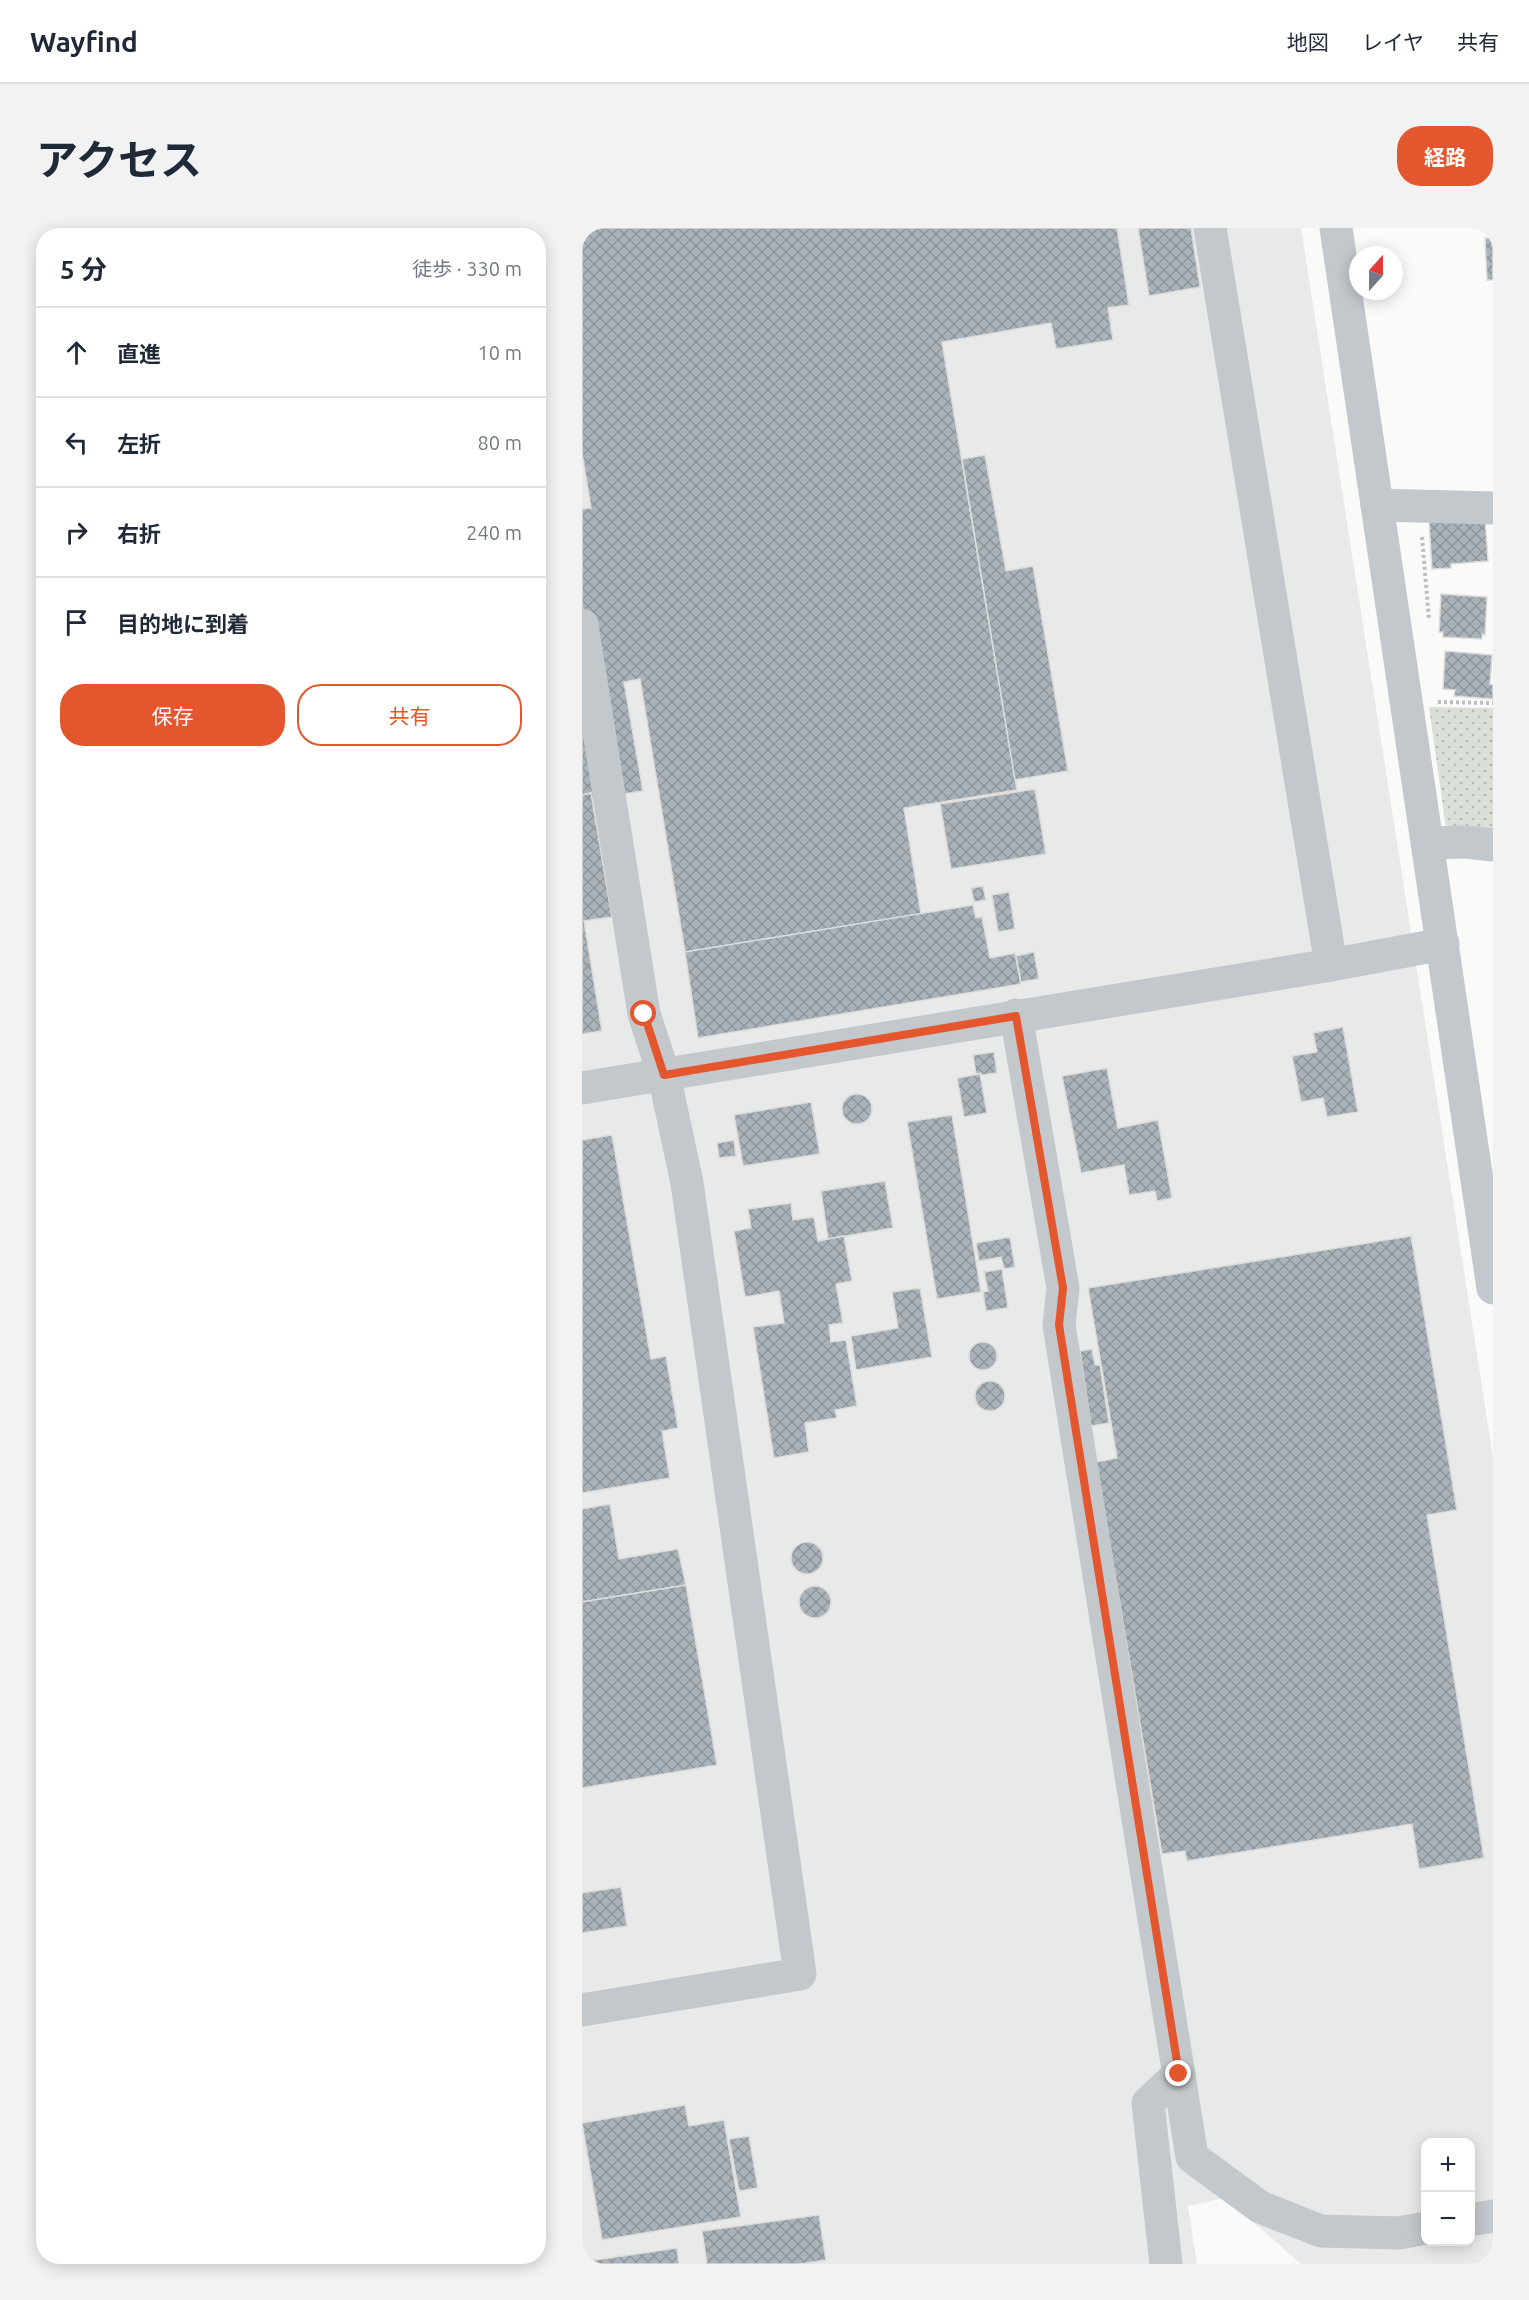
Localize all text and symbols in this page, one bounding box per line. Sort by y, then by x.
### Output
text: Wayfind [30,26,138,57]
text: 地図 [1287,30,1329,54]
text: レイヤ [1362,30,1424,54]
text: 共有 [1457,30,1499,54]
button: 経路 [1397,126,1493,186]
text: アクセス [36,136,202,183]
north arrow [1349,246,1403,300]
text: 5 分 [60,255,107,284]
text: 徒歩 · 330 m [412,257,522,280]
icon: ahead [60,336,93,369]
text: 直進 [117,341,161,366]
text: 10 m [478,341,522,364]
icon: left [60,426,93,459]
text: 左折 [117,431,161,456]
text: 80 m [478,431,522,454]
icon: right [60,516,93,549]
text: 右折 [117,521,161,546]
text: 240 m [466,521,522,544]
icon: arrive [60,606,93,639]
text: 目的地に到着 [117,611,249,636]
button: 保存 [60,684,285,746]
button: 共有 [297,684,522,746]
route start [630,1000,656,1026]
route end [1165,2060,1191,2086]
map controls [1421,2138,1475,2246]
button: + [1421,2138,1475,2192]
button: − [1421,2192,1475,2246]

